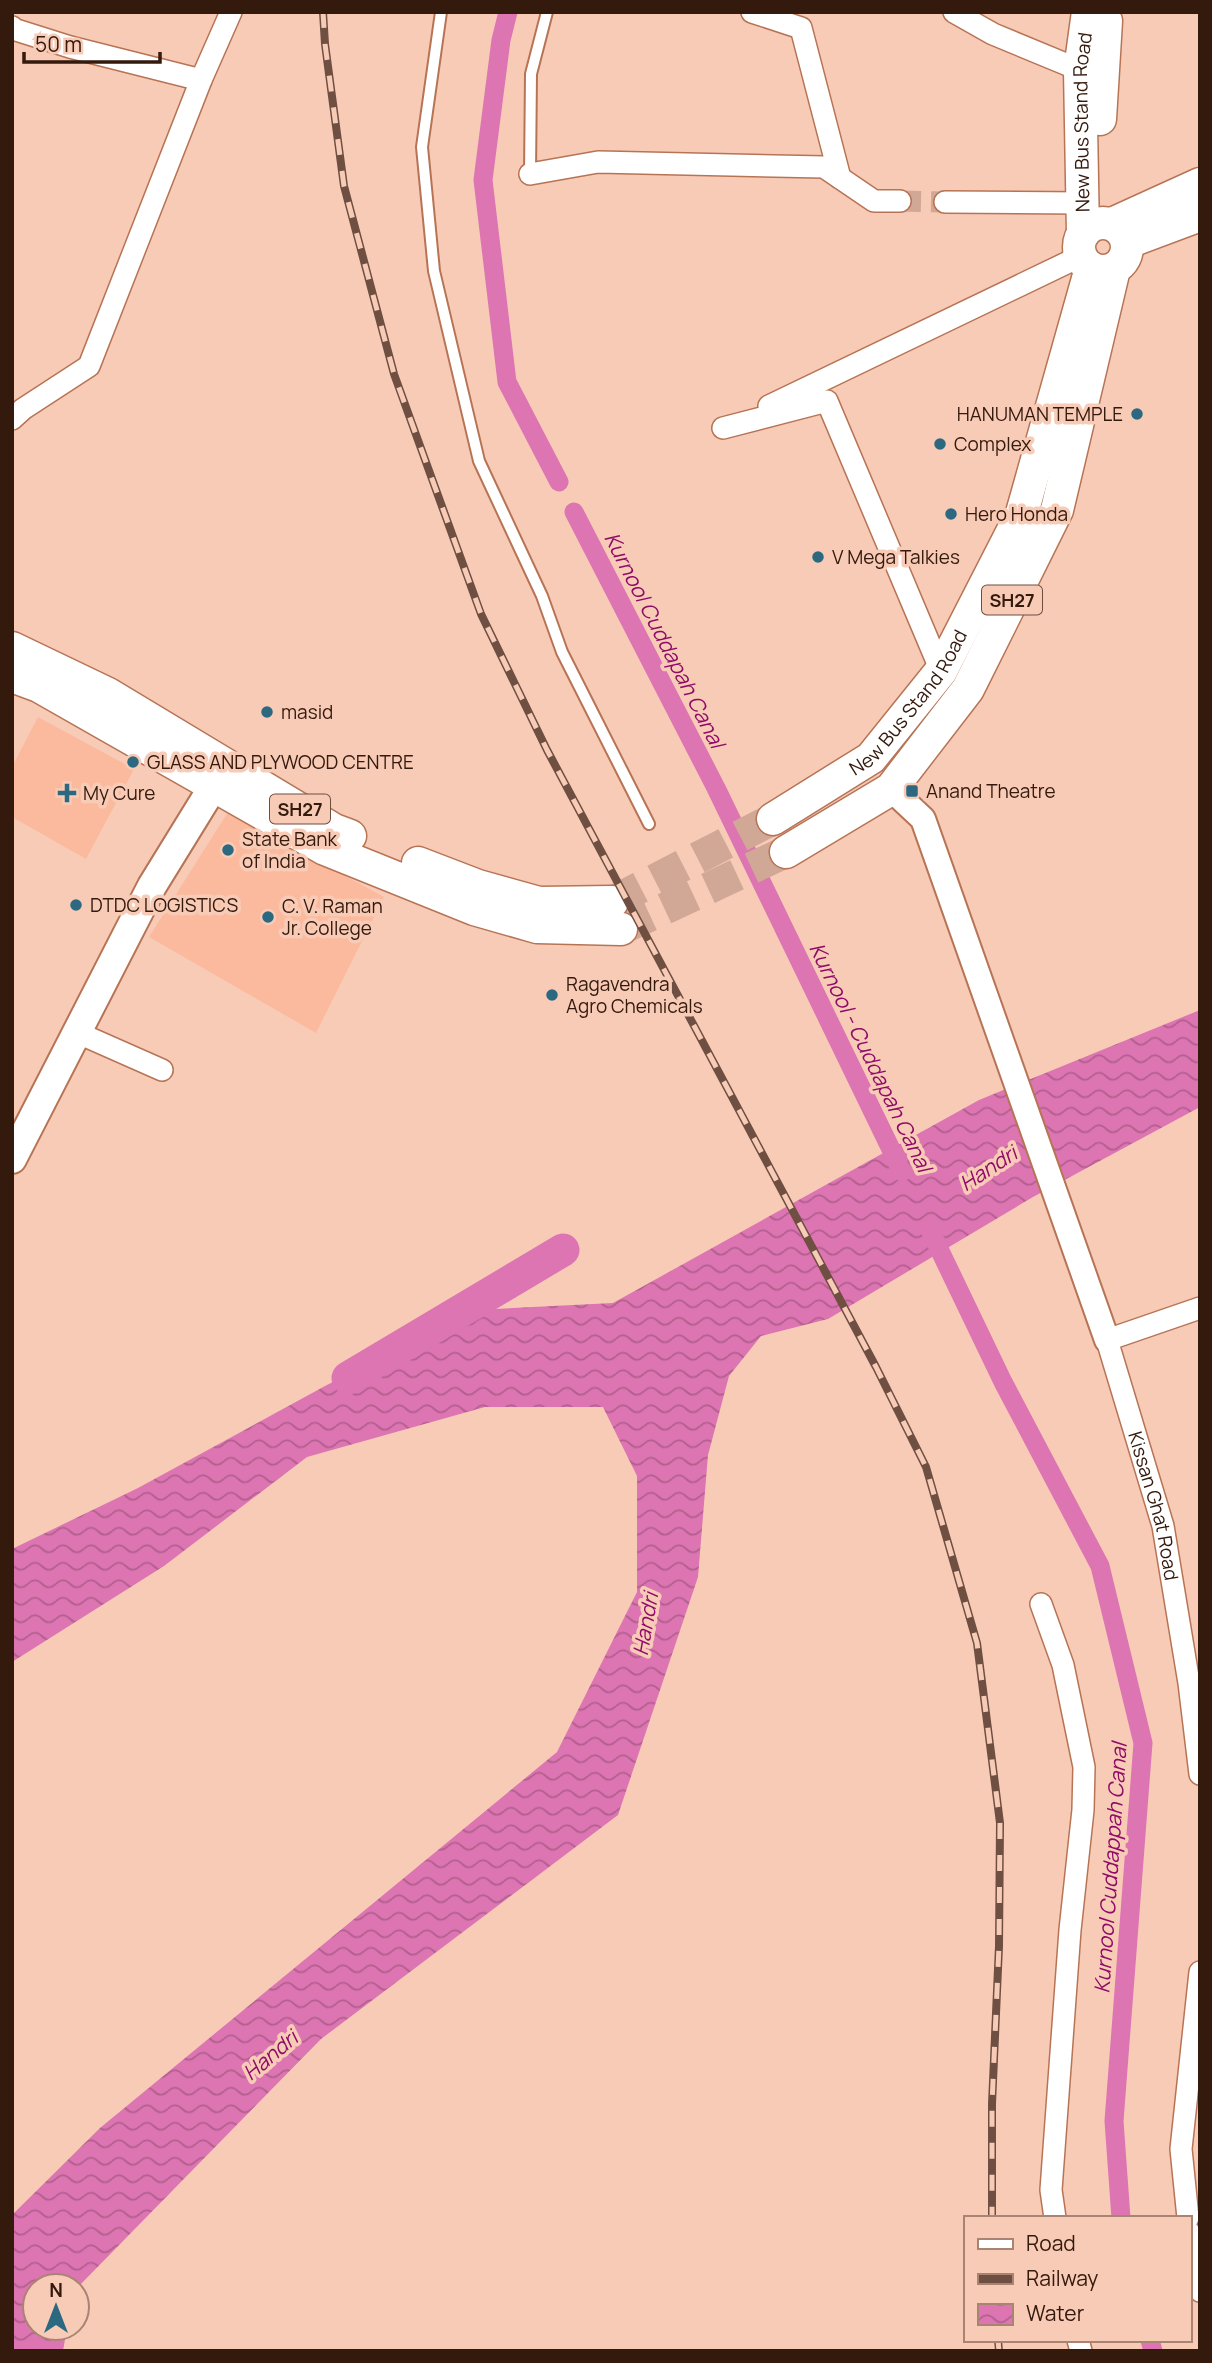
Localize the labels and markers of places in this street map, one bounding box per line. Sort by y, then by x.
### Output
place label: HANUMAN TEMPLE [957,401,1123,427]
marker: HANUMAN TEMPLE [1129,406,1145,422]
place label: Complex [954,431,1031,457]
marker: Complex [932,436,948,452]
place label: Hero Honda [965,501,1068,527]
marker: Hero Honda [943,506,959,522]
place label: V Mega Talkies [832,544,960,570]
marker: V Mega Talkies [810,549,826,565]
place label: masid [281,699,333,725]
marker: masid [259,704,275,720]
place label: GLASS AND PLYWOOD CENTRE [147,749,414,775]
marker: GLASS AND PLYWOOD CENTRE [125,754,141,770]
place label: Anand Theatre [926,778,1056,804]
place label: My Cure [83,780,155,806]
marker: My Cure [57,783,77,803]
marker: Anand Theatre [904,783,920,799]
place label: State Bank of India [242,826,338,874]
marker: State Bank of India [220,842,236,858]
place label: DTDC LOGISTICS [90,892,238,918]
place label: C. V. Raman Jr. College [282,893,383,941]
marker: DTDC LOGISTICS [68,897,84,913]
marker: C. V. Raman Jr. College [260,909,276,925]
place label: Ragavendra Agro Chemicals [566,971,703,1019]
marker: Ragavendra Agro Chemicals [544,987,560,1003]

